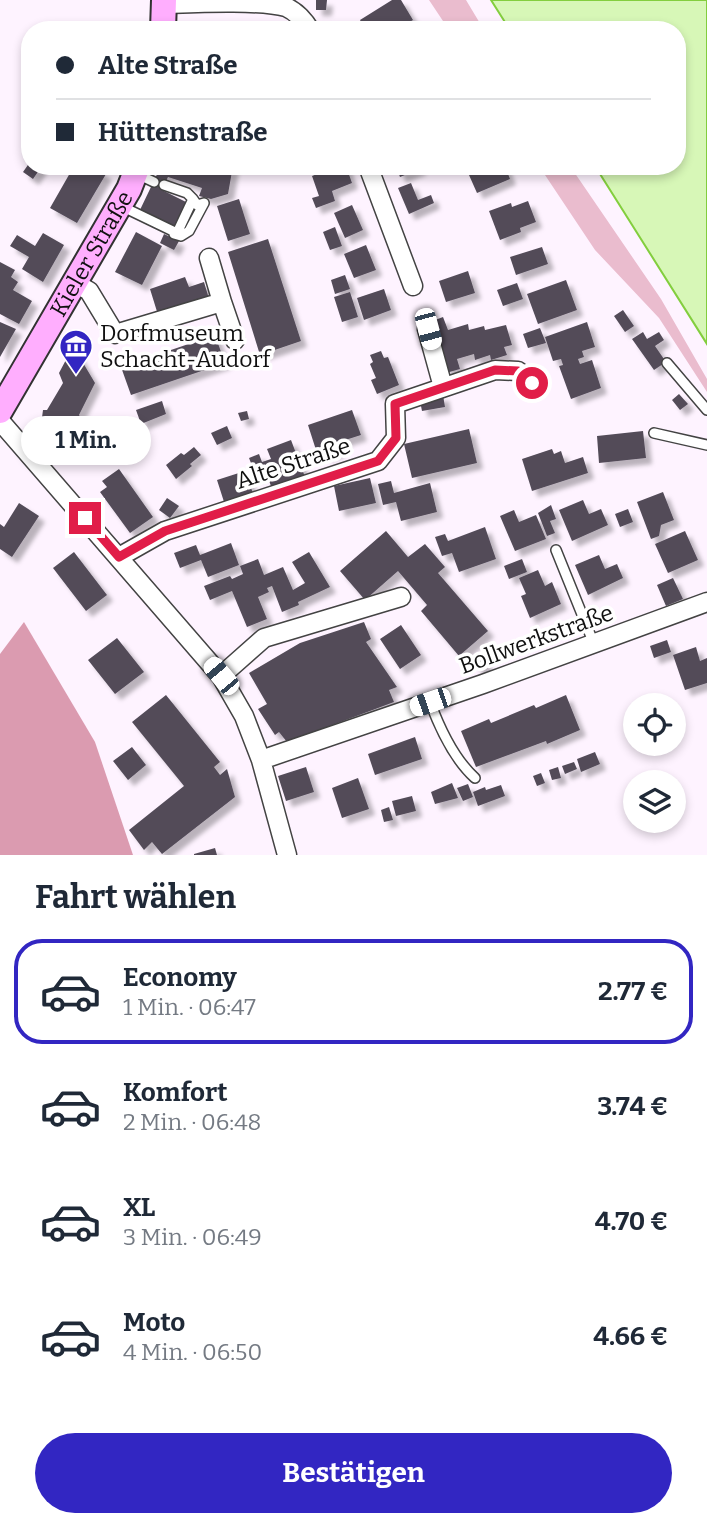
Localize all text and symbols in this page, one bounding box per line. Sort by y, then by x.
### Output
text: Alte Straße [98,50,237,81]
text: Hüttenstraße [98,117,267,148]
street label: Kieler Straße [44,186,139,321]
car [413,306,444,352]
place label: Dorfmuseum Schacht-Audorf [100,319,272,373]
museum icon: Dorfmuseum Schacht-Audorf [57,327,95,376]
route start [516,367,548,399]
callout: 1 Min. [20,416,150,466]
text: 1 Min. [55,426,117,454]
street label: Alte Straße [232,431,354,495]
route end [69,502,101,534]
street label: Bollwerkstraße [455,598,617,680]
car [200,653,243,699]
car [407,685,454,719]
map controls [623,693,686,833]
button: locate [623,693,686,756]
button: layers [623,770,686,833]
text: Fahrt wählen [35,878,236,916]
icon: car [39,960,102,1023]
text: Economy [123,962,237,993]
text: 2.77 € [598,976,668,1007]
text: 1 Min. · 06:47 [123,993,256,1021]
icon: car [39,1075,102,1138]
text: Komfort [123,1077,228,1108]
text: 3.74 € [597,1091,668,1122]
text: 2 Min. · 06:48 [123,1108,261,1136]
icon: car [39,1190,102,1253]
text: XL [123,1192,155,1223]
text: 4.70 € [595,1206,668,1237]
text: 3 Min. · 06:49 [123,1223,262,1251]
icon: car [39,1305,102,1368]
text: Moto [123,1307,185,1338]
text: 4.66 € [593,1321,668,1352]
text: 4 Min. · 06:50 [123,1338,262,1366]
button: Bestätigen [35,1433,672,1513]

